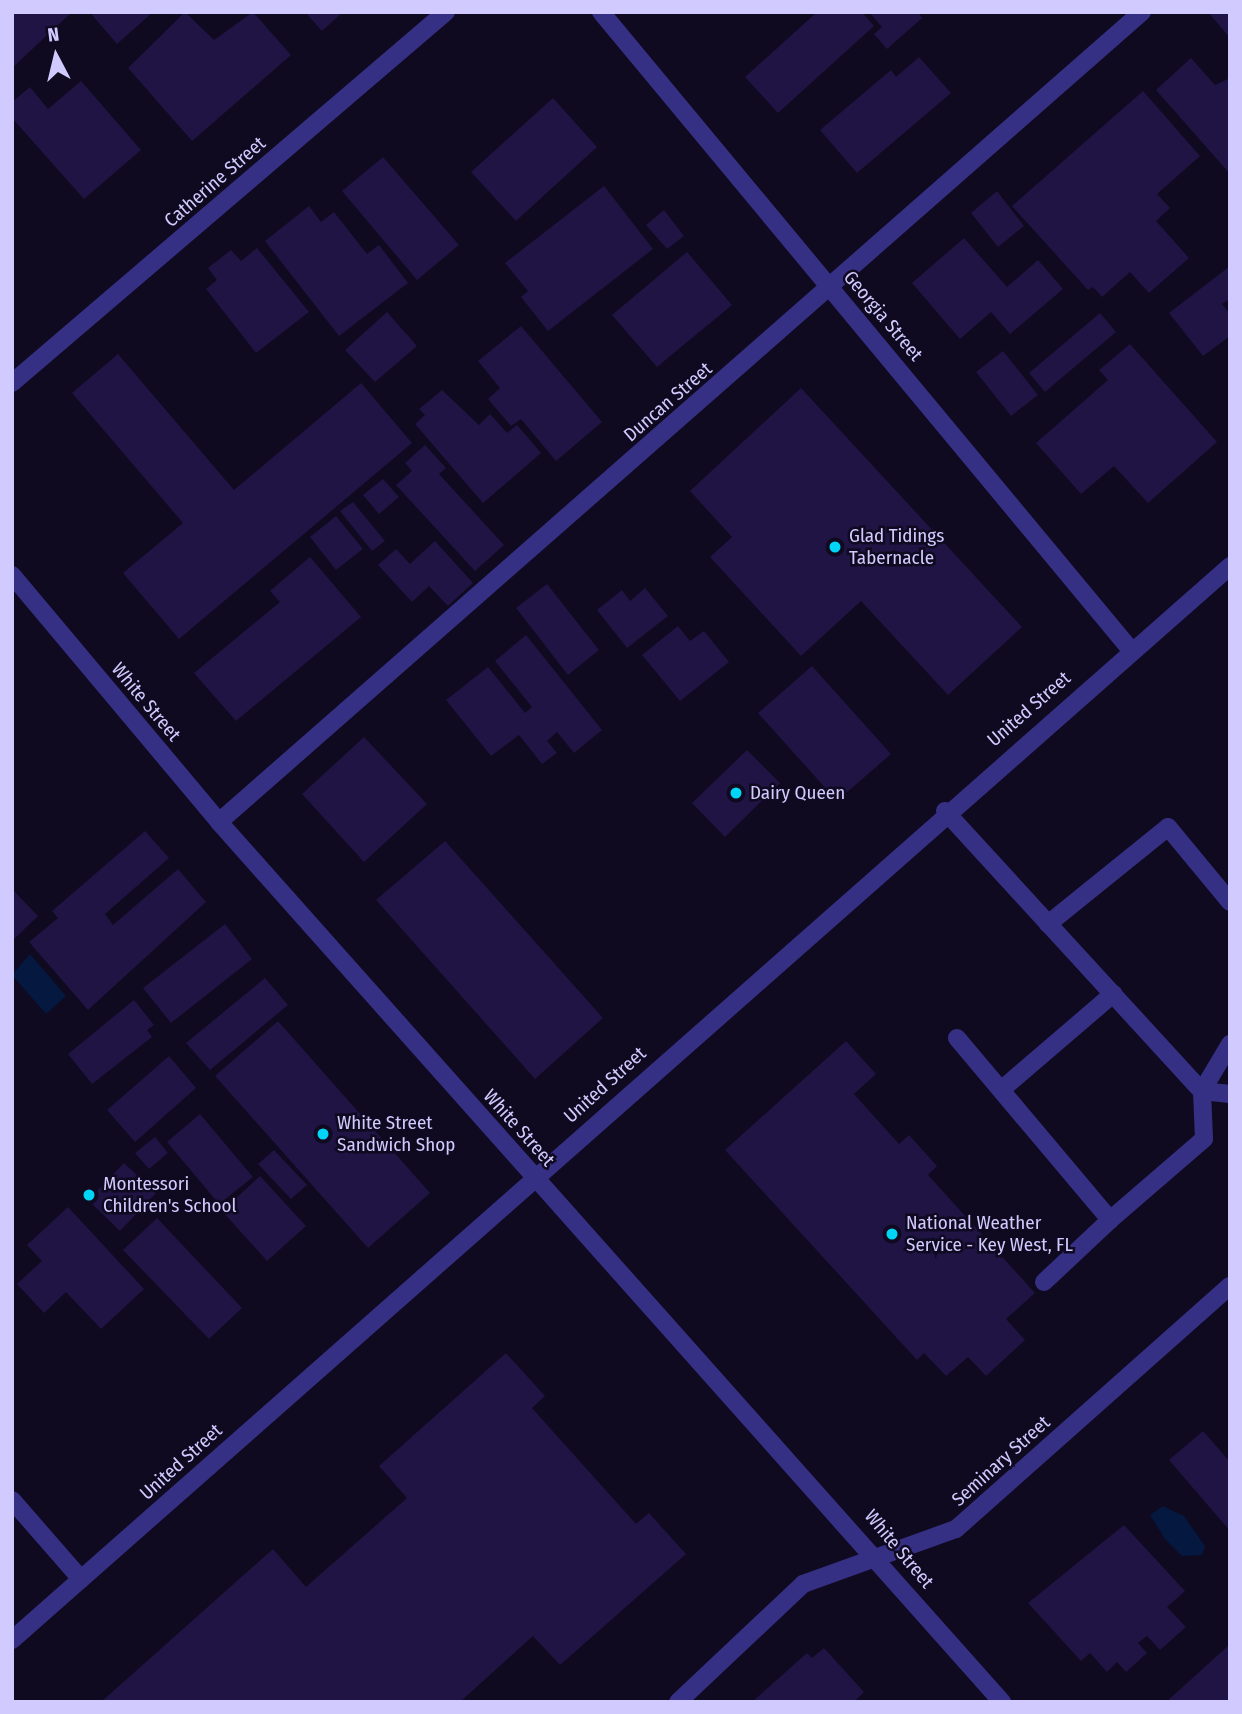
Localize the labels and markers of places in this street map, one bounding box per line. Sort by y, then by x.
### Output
place label: Glad Tidings Tabernacle [849,525,944,569]
marker: Glad Tidings Tabernacle [827,539,843,555]
place label: Dairy Queen [750,782,845,804]
marker: Dairy Queen [728,785,744,801]
place label: White Street Sandwich Shop [337,1112,455,1156]
marker: White Street Sandwich Shop [315,1126,331,1142]
place label: Montessori Children's School [103,1173,236,1217]
marker: Montessori Children's School [81,1187,97,1203]
place label: National Weather Service - Key West, FL [906,1212,1073,1256]
marker: National Weather Service - Key West, FL [884,1226,900,1242]

